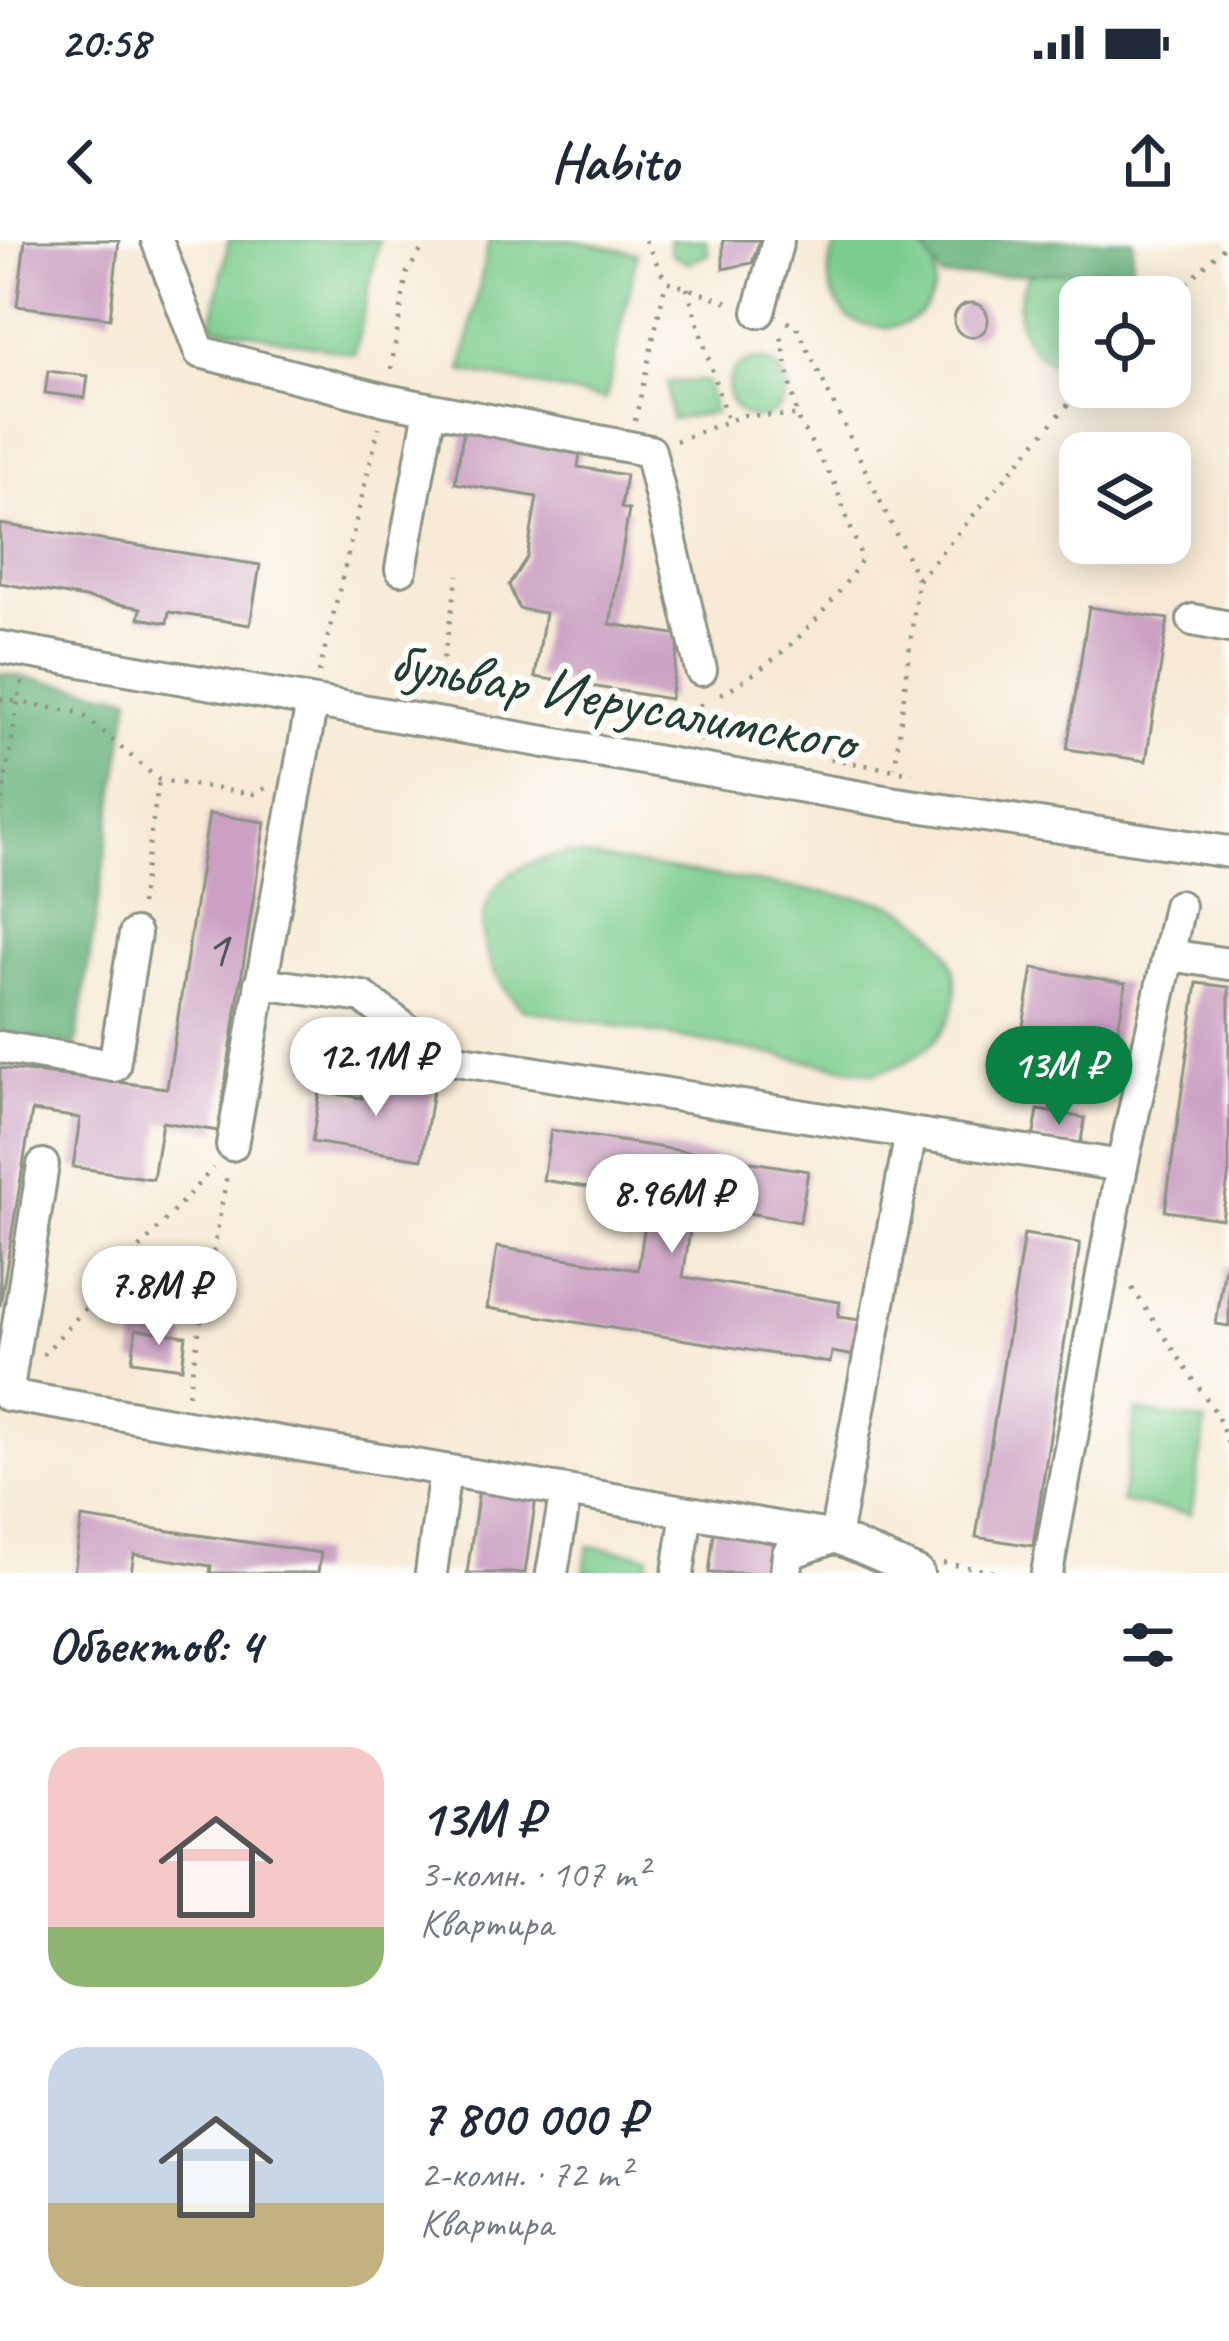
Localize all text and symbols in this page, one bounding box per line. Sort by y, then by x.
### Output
text: 20:58 [60,14,149,71]
text: Habito [551,128,678,196]
icon: back [48,129,114,195]
icon: share [1115,129,1181,195]
map controls [1059,276,1191,564]
button: locate [1059,276,1191,408]
button: layers [1059,432,1191,564]
street label: бульвар Иерусалимского [385,623,867,780]
house number: 1 [205,914,232,982]
pin: 12.1M ₽ [265,1017,487,1119]
pin: 13M ₽ [975,1026,1143,1128]
text: 12.1M ₽ [317,1031,435,1080]
text: 13M ₽ [1012,1040,1106,1089]
pin: 8.96M ₽ [561,1154,783,1256]
text: 8.96M ₽ [613,1168,731,1217]
pin: 7.8M ₽ [61,1246,257,1348]
text: 7.8M ₽ [109,1260,209,1309]
icon: filters [1115,1612,1181,1678]
text: Объектов: 4 [48,1613,261,1677]
text: 13M ₽ [420,1786,542,1850]
icon: home [144,1795,288,1939]
text: 3-комн. · 107 m² [420,1850,648,1899]
text: Квартира [420,1899,553,1948]
text: 7 800 000 ₽ [420,2086,644,2150]
icon: home [144,2095,288,2239]
text: 2-комн. · 72 m² [420,2150,630,2199]
text: Квартира [420,2199,553,2248]

